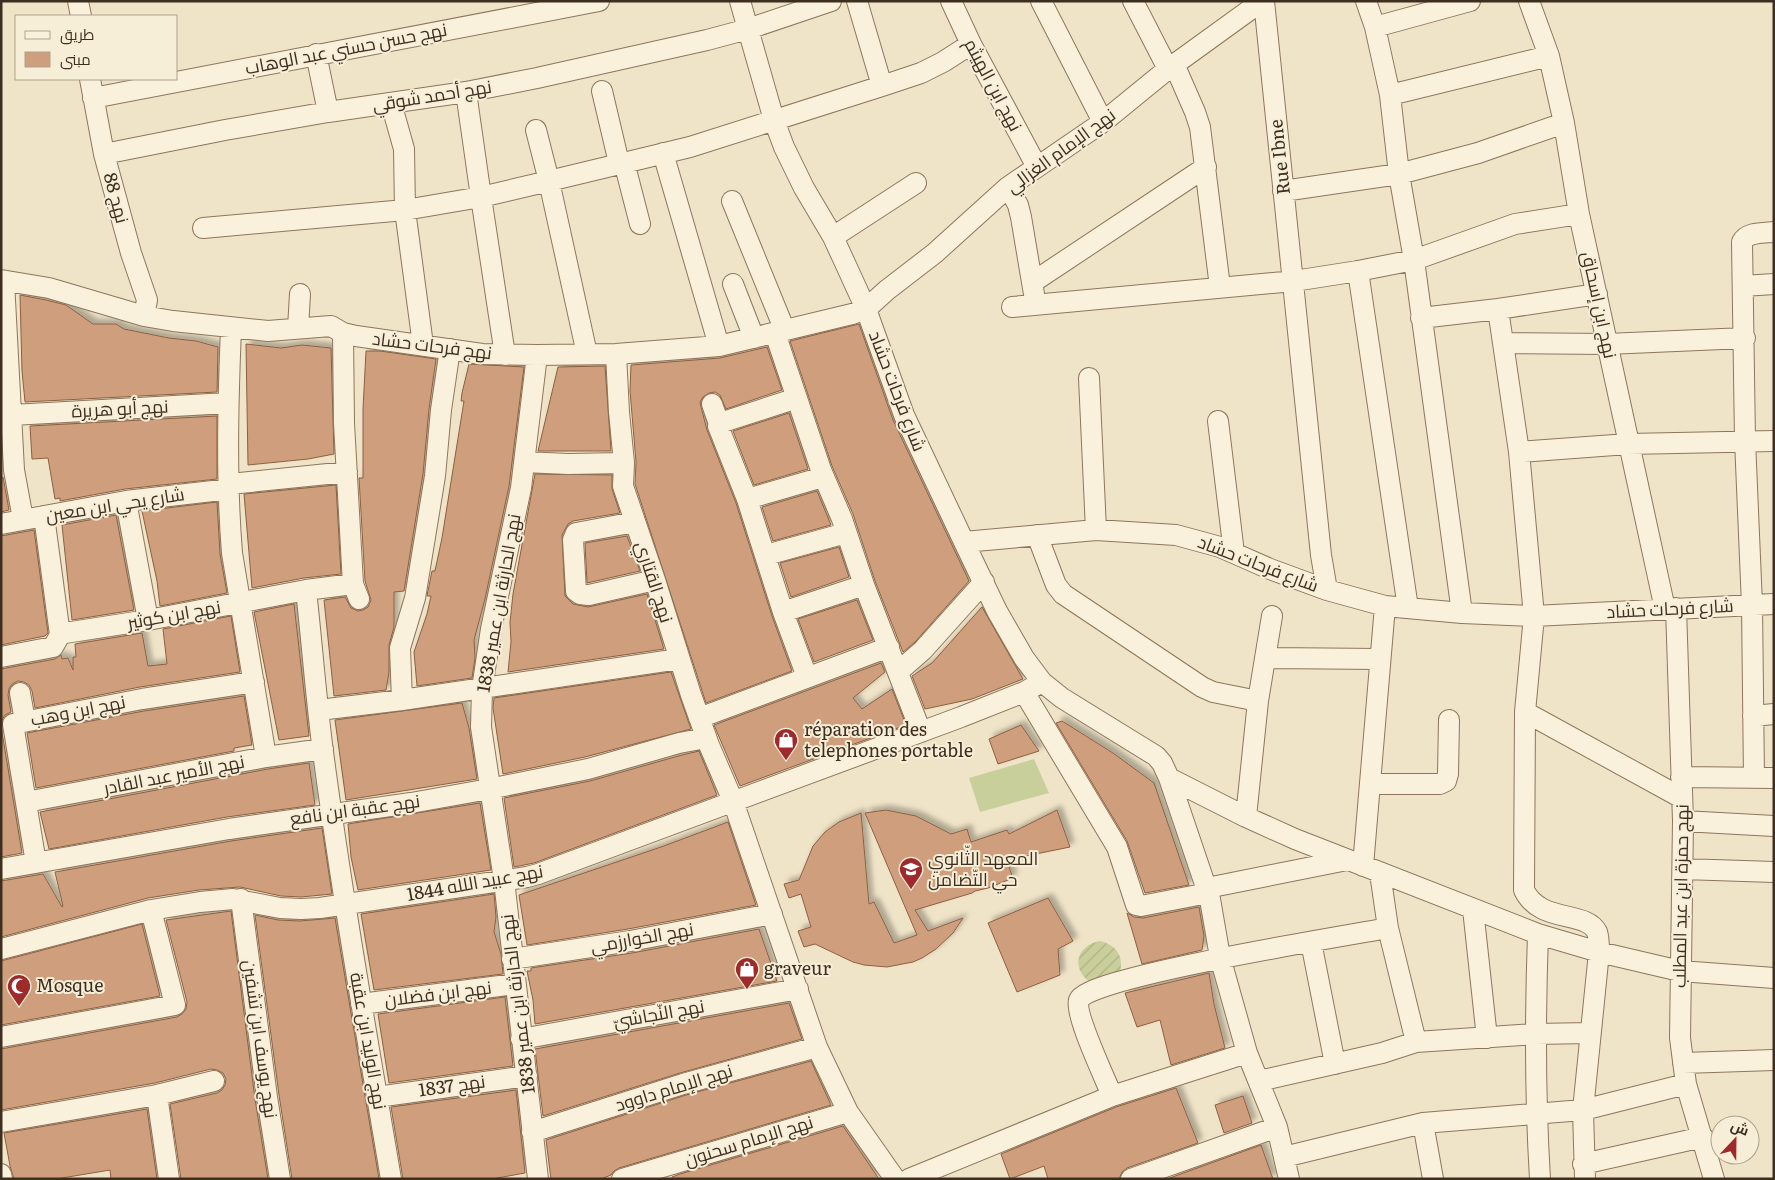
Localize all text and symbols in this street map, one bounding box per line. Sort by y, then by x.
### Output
legend [15,15,178,80]
street label: نهج حسن حسني عبد الوهاب [242,15,449,82]
text: طريق [60,22,94,45]
street label: نهج ابن الهيثم [959,33,1030,135]
text: مبنى [60,47,91,70]
street label: نهج أحمد شوقي [370,72,494,119]
street label: نهج الإمام الغزالي [1000,101,1122,200]
street label: Rue Ibne [1261,118,1296,196]
street label: نهج 88 [98,169,137,226]
street label: نهج ابن إسحاق [1576,249,1625,361]
street label: نهج فرحات حشاد [371,324,494,365]
street label: شارع فرحات حشاد [863,326,934,455]
street label: نهج أبو هريرة [71,391,169,424]
street label: شارع يحي ابن معين [43,479,187,530]
street label: نهج الحارثة ابن عمير 1838 [469,511,527,694]
street label: شارع فرحات حشاد [1194,527,1323,598]
street label: نهج القتاري [628,537,681,626]
street label: شارع فرحات حشاد [1606,591,1734,624]
street label: نهج ابن كوثير [124,592,223,635]
street label: نهج ابن وهب [28,687,128,732]
place label: réparation des telephones portable [804,715,973,763]
shop icon: réparation des telephones portable [773,727,799,761]
street label: نهج الأمير عبد القادر [100,747,247,801]
street label: نهج عقبة ابن نافع [288,786,422,831]
street label: نهج حمزة ابن عبد المطلب [1664,804,1695,988]
place label: المعهد الثّانوي حي التّضامن [928,844,1038,894]
street label: نهج عبيد اللله 1844 [404,856,545,907]
school or university icon: المعهد الثّانوي حي التّضامن [898,856,924,890]
street label: نهج الحارثة ابن عمير 1838 [492,913,541,1096]
street label: نهج الخوارزمي [588,914,696,961]
place label: graveur [764,954,831,981]
shop icon: graveur [734,956,760,990]
street label: نهج يوسف ابن تشفين [237,958,286,1120]
street label: نهج الوليد ابن عقبة [344,970,395,1112]
place label: Mosque [36,971,103,998]
mosque icon: Mosque [6,973,32,1007]
street label: نهج ابن فضلان [383,973,493,1012]
street label: نهج النّجاشيّ [610,991,707,1035]
street label: نهج الإمام داوود [611,1056,736,1117]
street label: نهج 1837 [417,1066,487,1103]
street label: نهج الإمام سحنون [681,1107,816,1172]
text: ش [1728,1114,1752,1140]
north arrow [1710,1115,1760,1165]

